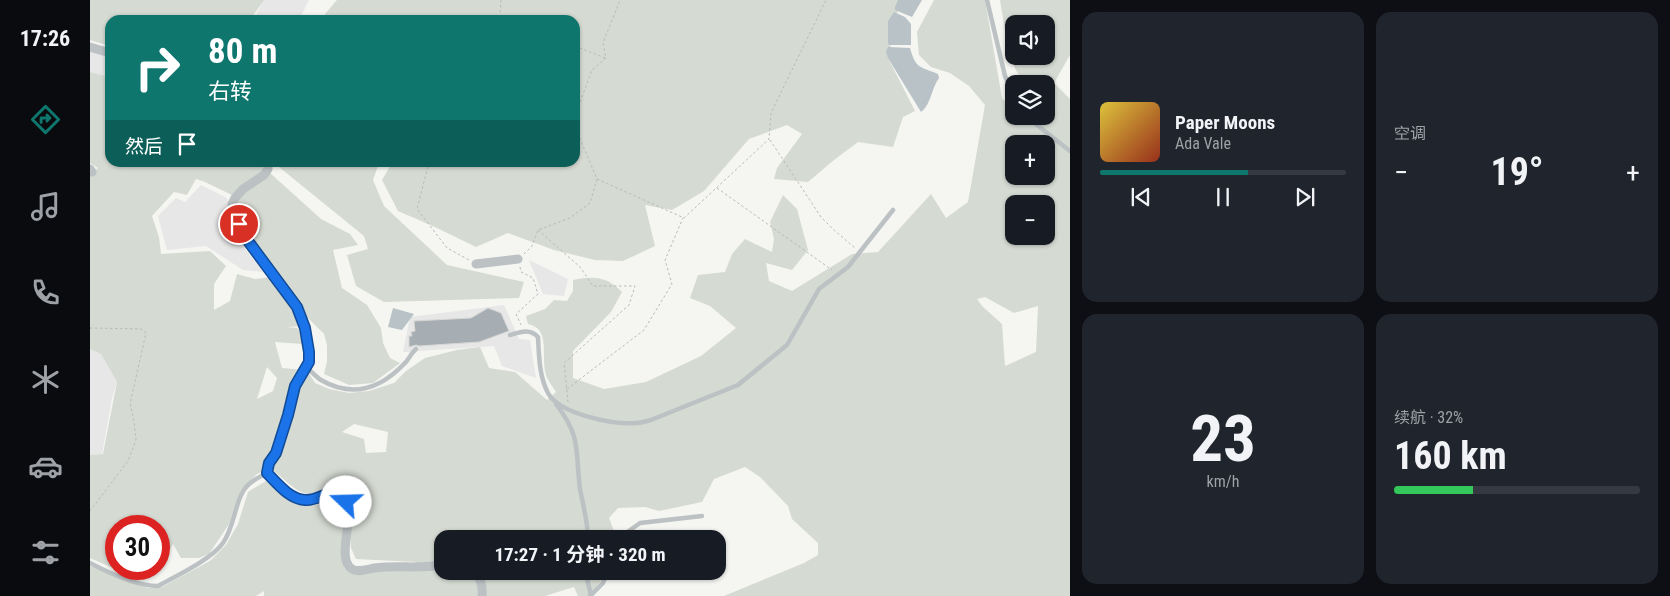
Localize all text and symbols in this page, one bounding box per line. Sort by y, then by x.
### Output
map controls [1005,15,1055,245]
button: sound [1005,15,1055,65]
text: 17:26 [20,26,70,51]
text: 80 m [208,31,277,72]
icon: right [125,35,190,100]
button: layers [1005,75,1055,125]
text: 右转 [208,79,252,104]
icon: directions [28,102,63,137]
text: Paper Moons [1175,111,1275,134]
text: 空调 [1394,124,1426,143]
icon: arrive [173,130,201,158]
text: Ada Vale [1175,134,1231,153]
text: 然后 [125,135,163,158]
button: + [1005,135,1055,185]
text: 19° [1490,150,1544,194]
text: − [1394,156,1408,189]
text: + [1626,156,1640,189]
icon: previous [1127,183,1155,211]
icon: pause [1209,183,1237,211]
icon: next [1291,183,1319,211]
icon: music [28,189,63,224]
button: − [1005,195,1055,245]
pin [218,203,260,245]
icon: arrive [225,210,253,238]
icon: phone [28,275,63,310]
icon: climate [28,362,63,397]
text: 23 [1190,401,1256,477]
text: 续航 · 32% [1394,408,1463,427]
text: 160 km [1394,434,1507,478]
icon: car [28,449,63,484]
text: km/h [1207,472,1239,491]
position arrow [319,475,371,527]
speed limit sign: 30 [105,515,170,580]
icon: filters [28,535,63,570]
text: 17:27 · 1 分钟 · 320 m [494,543,666,566]

